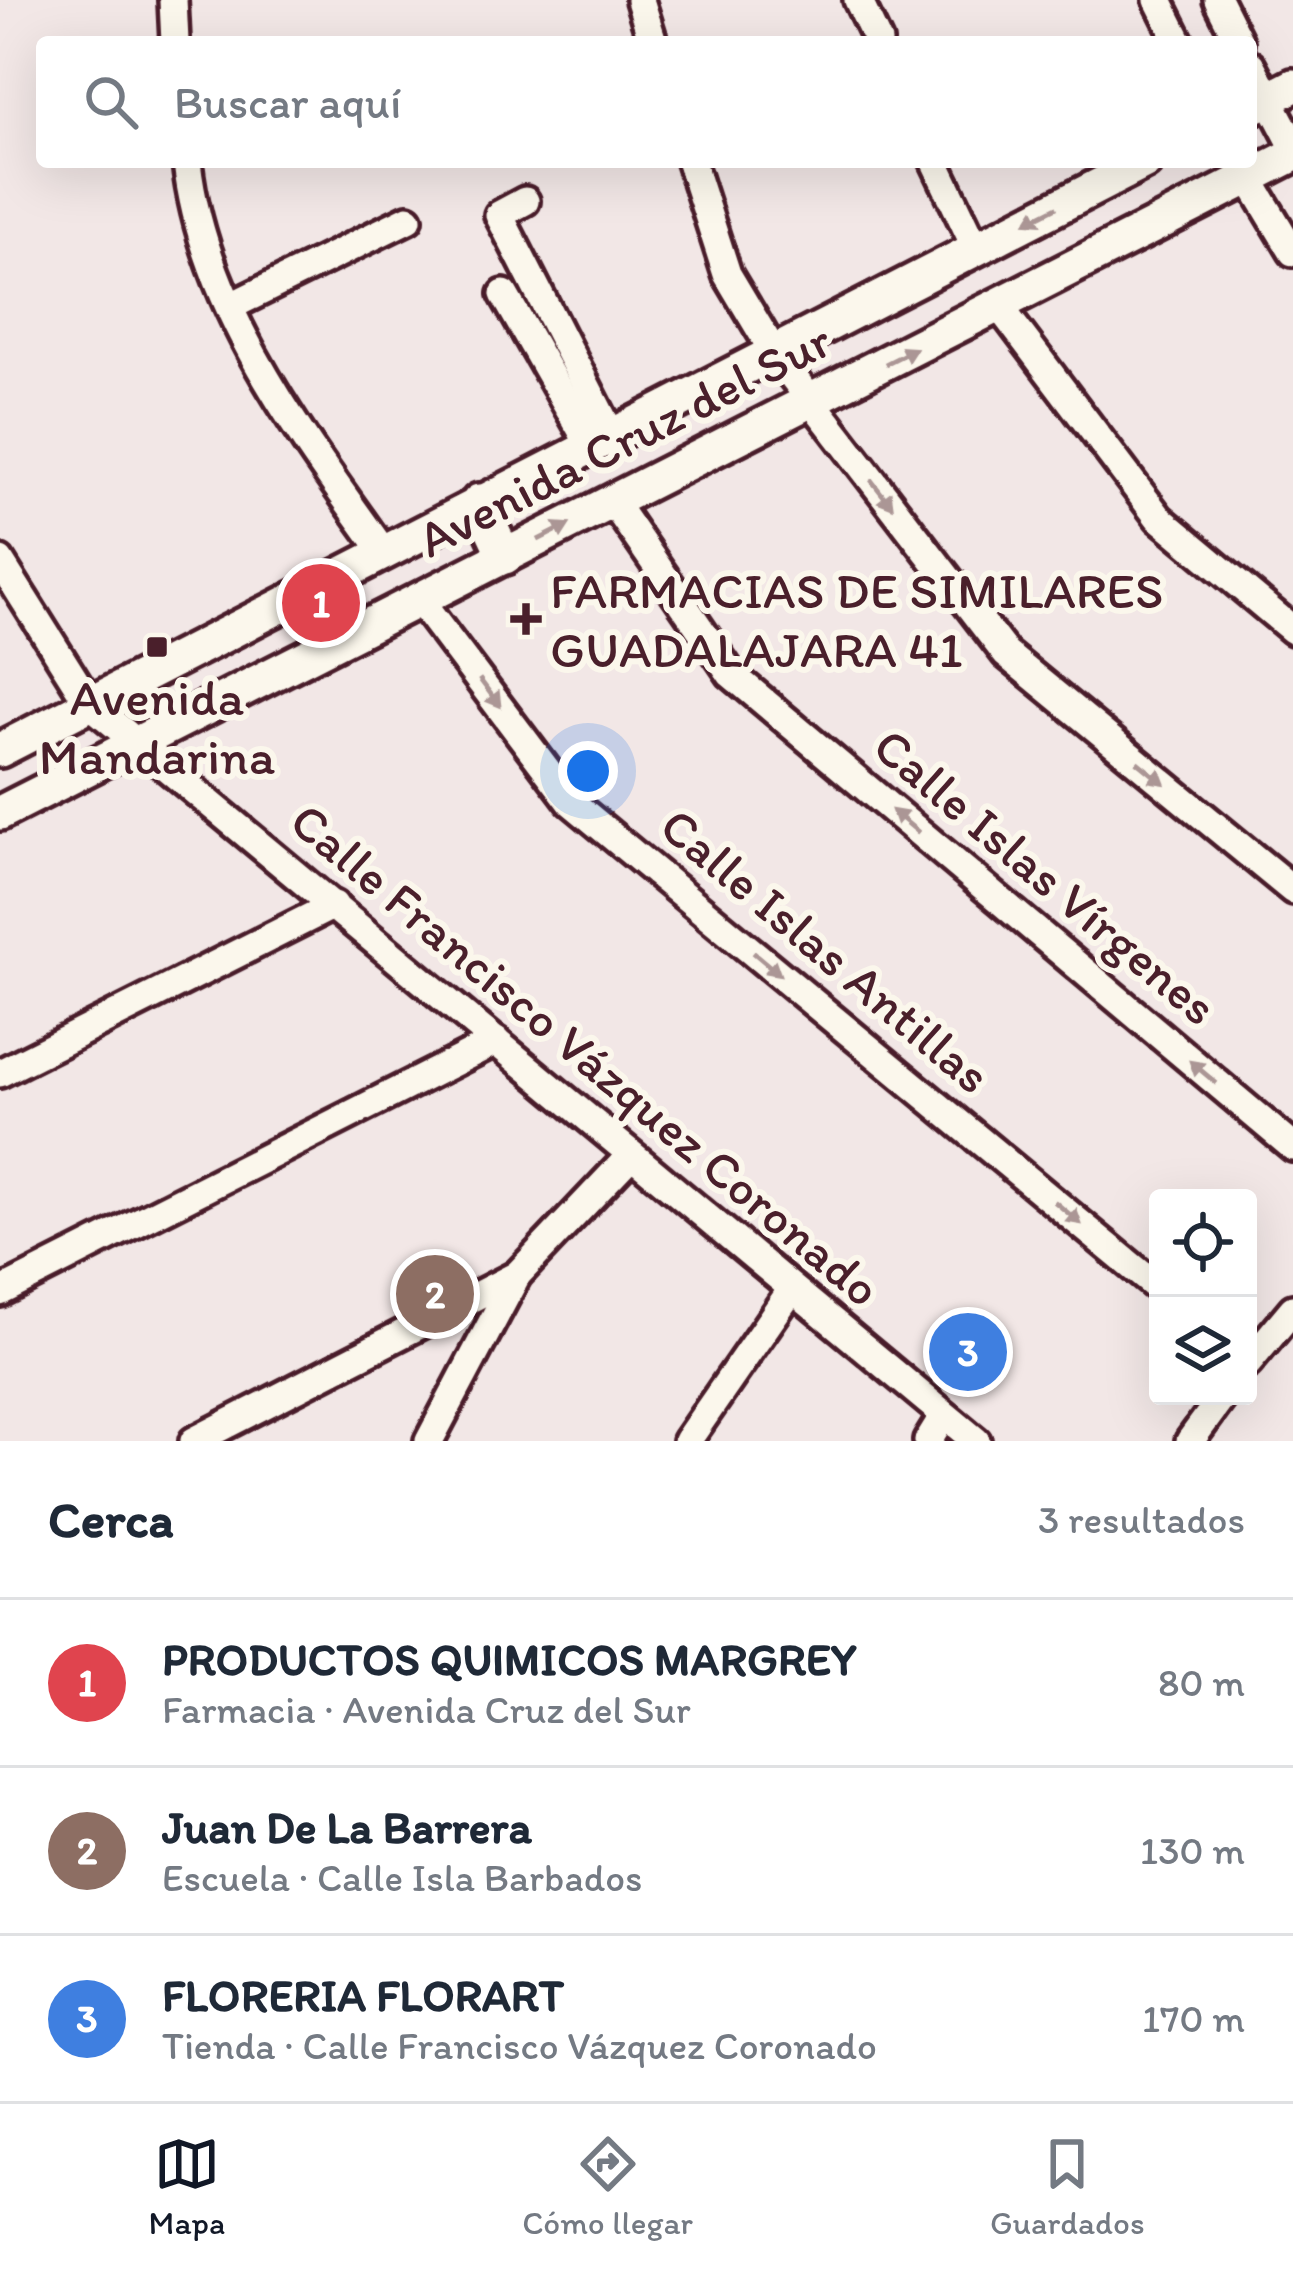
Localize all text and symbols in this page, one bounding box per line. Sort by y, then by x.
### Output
search box [36,36,1257,168]
icon: search [78,69,144,135]
text: Buscar aquí [174,75,401,129]
one-way arrow [1024,205,1058,225]
street label: Avenida Cruz del Sur [408,309,841,570]
one-way arrow [884,346,919,366]
one-way arrow [869,479,894,510]
one-way arrow [536,523,571,543]
pin: 1 [282,558,360,648]
place label: FARMACIAS DE SIMILARES GUADALAJARA 41 [550,560,1164,680]
marker: FARMACIAS DE SIMILARES GUADALAJARA 41 [513,606,539,632]
marker: Avenida Mandarina [144,634,170,660]
place label: Avenida Mandarina [39,667,275,787]
one-way arrow [477,678,501,709]
street label: Calle Islas Vírgenes [862,715,1230,1038]
your location [558,741,618,801]
one-way arrow [1136,760,1166,786]
street label: Calle Francisco Vázquez Coronado [278,790,893,1319]
street label: Calle Islas Antillas [648,795,1003,1106]
one-way arrow [890,808,920,834]
one-way arrow [751,951,782,976]
one-way arrow [1188,1059,1218,1085]
map controls [1149,1189,1257,1405]
button: locate [1149,1189,1257,1297]
one-way arrow [1052,1199,1083,1225]
pin: 2 [396,1249,474,1339]
button: layers [1149,1297,1257,1405]
pin: 3 [929,1307,1007,1397]
text: Cerca [48,1489,174,1550]
text: 3 resultados [1038,1496,1245,1543]
text: PRODUCTOS QUIMICOS MARGREY [162,1632,856,1686]
text: 1 [78,1659,96,1706]
text: 80 m [1158,1659,1245,1706]
text: Farmacia · Avenida Cruz del Sur [162,1686,691,1733]
text: Juan De La Barrera [162,1800,532,1854]
text: 2 [77,1827,97,1874]
text: 130 m [1140,1827,1245,1874]
text: Escuela · Calle Isla Barbados [162,1854,642,1901]
text: FLORERIA FLORART [162,1968,564,2022]
text: 3 [76,1995,98,2042]
text: 170 m [1142,1995,1245,2042]
text: Tienda · Calle Francisco Vázquez Coronado [162,2022,877,2069]
tab: Mapa [148,2131,225,2242]
tab: Cómo llegar [522,2131,693,2242]
tab: Guardados [990,2131,1145,2242]

